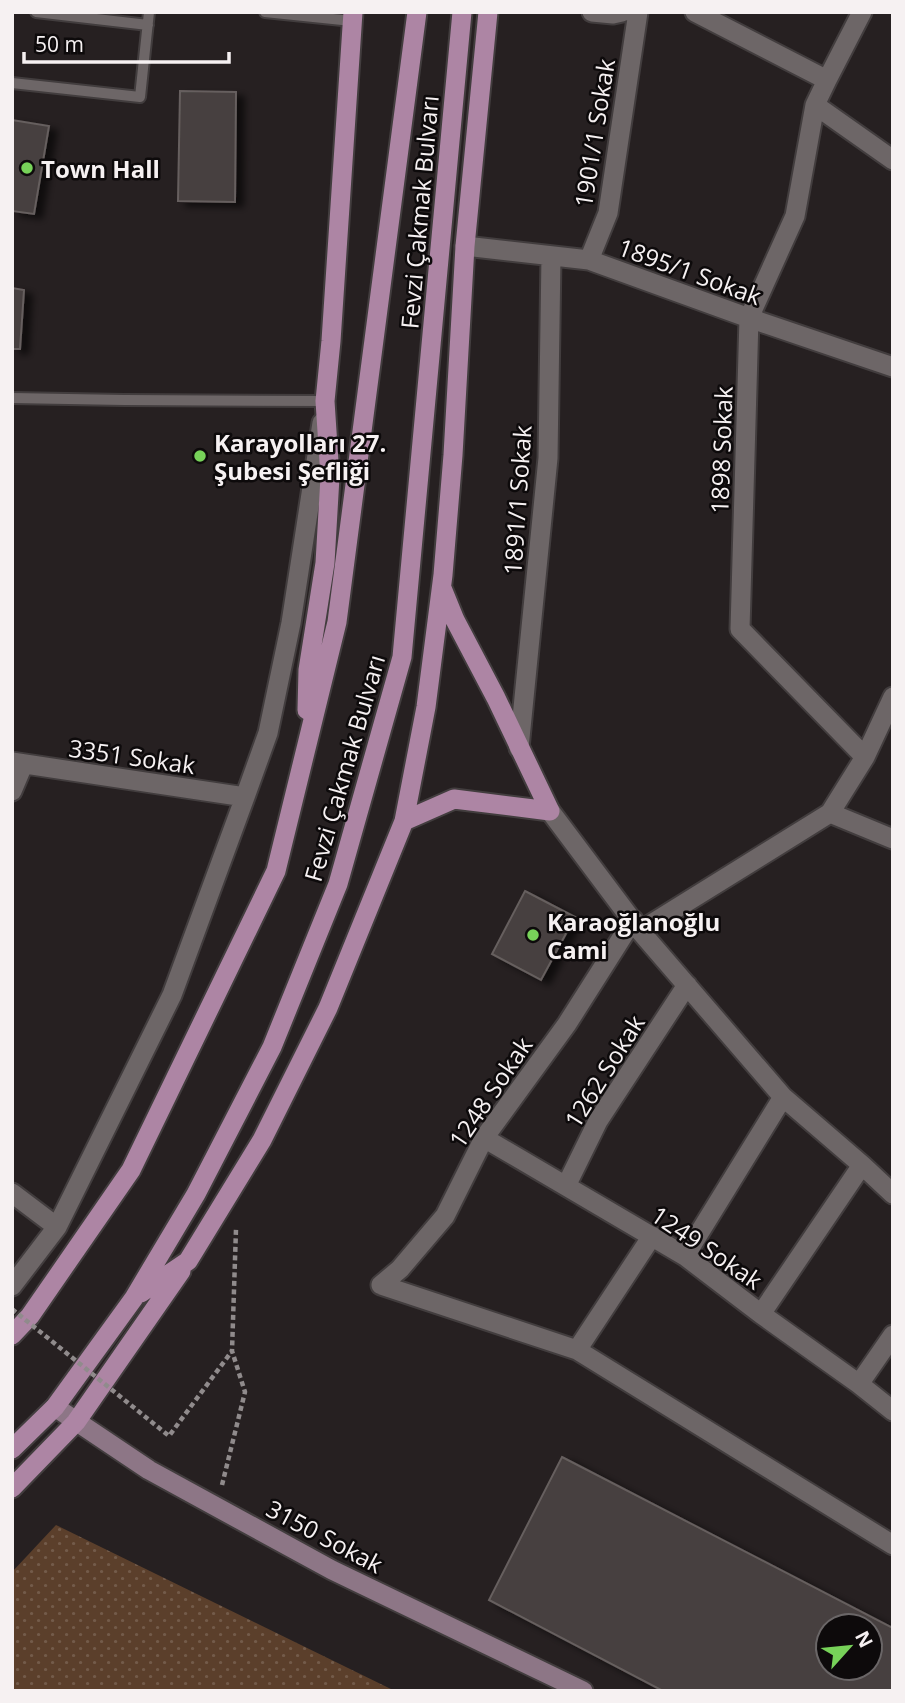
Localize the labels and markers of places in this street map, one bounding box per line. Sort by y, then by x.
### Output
place label: Town Hall [41,152,160,185]
marker: Town Hall [19,160,35,176]
place label: Karayolları 27. Şubesi Şefliği [214,426,386,487]
marker: Karayolları 27. Şubesi Şefliği [192,448,208,464]
place label: Karaoğlanoğlu Cami [547,905,720,966]
marker: Karaoğlanoğlu Cami [525,927,541,943]

